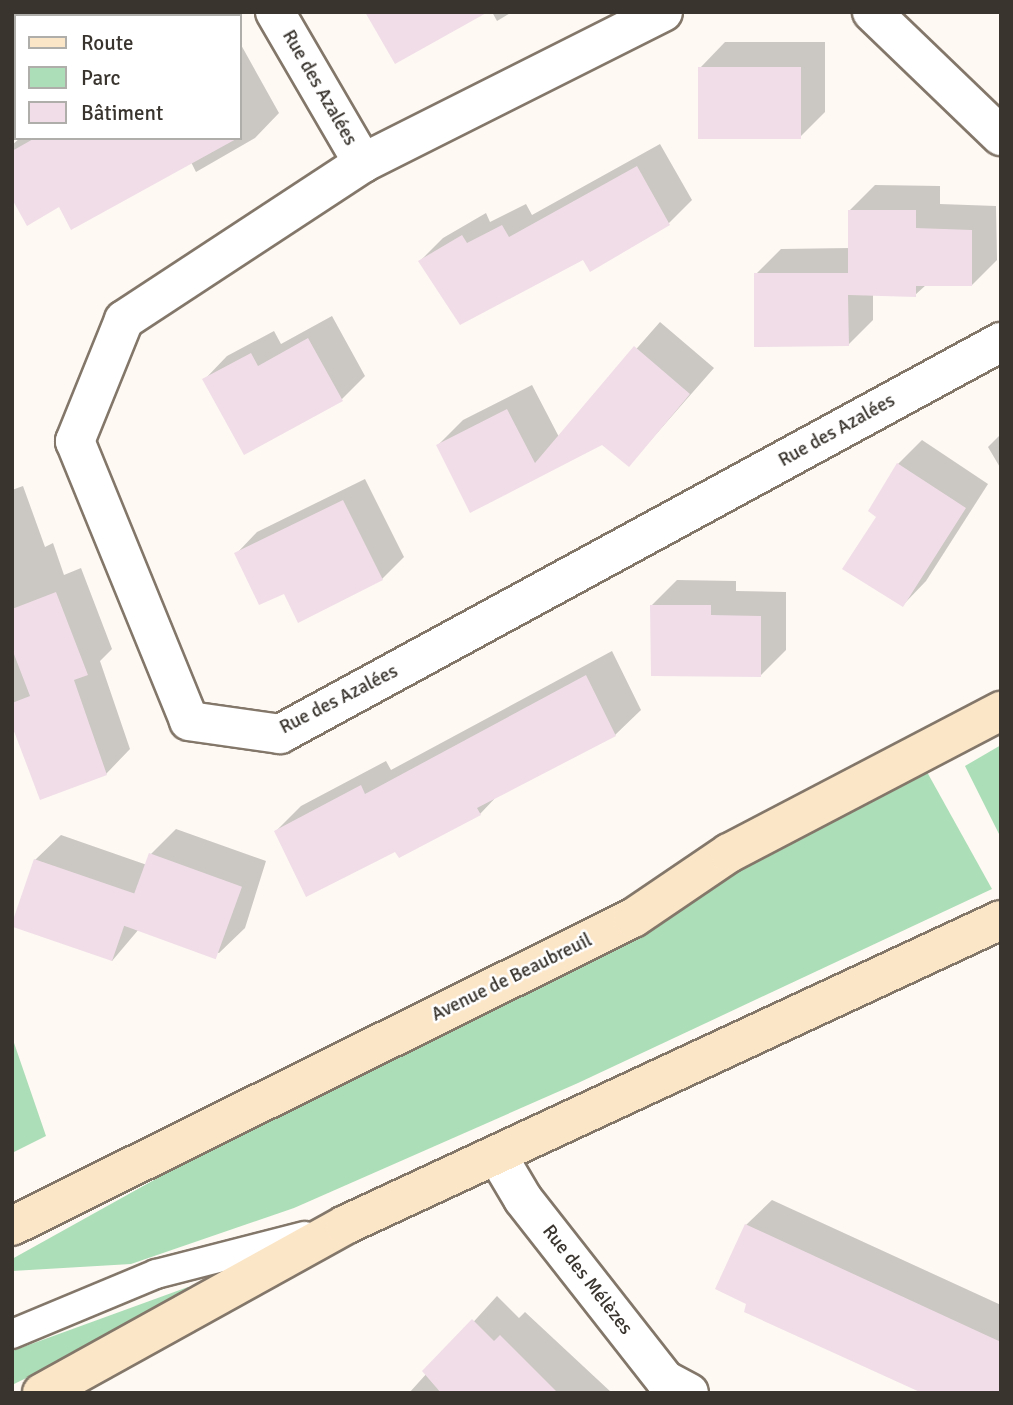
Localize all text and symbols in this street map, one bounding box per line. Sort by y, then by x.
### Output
legend [14,14,242,140]
street label: Rue des Azalées [277,26,361,150]
text: Route [81,30,133,56]
text: Parc [81,65,120,91]
text: Bâtiment [81,100,163,126]
street label: Rue des Azalées [775,390,899,472]
street label: Rue des Azalées [276,660,402,740]
street label: Avenue de Beaubreuil [428,929,596,1027]
street label: Rue des Mélèzes [537,1221,637,1339]

